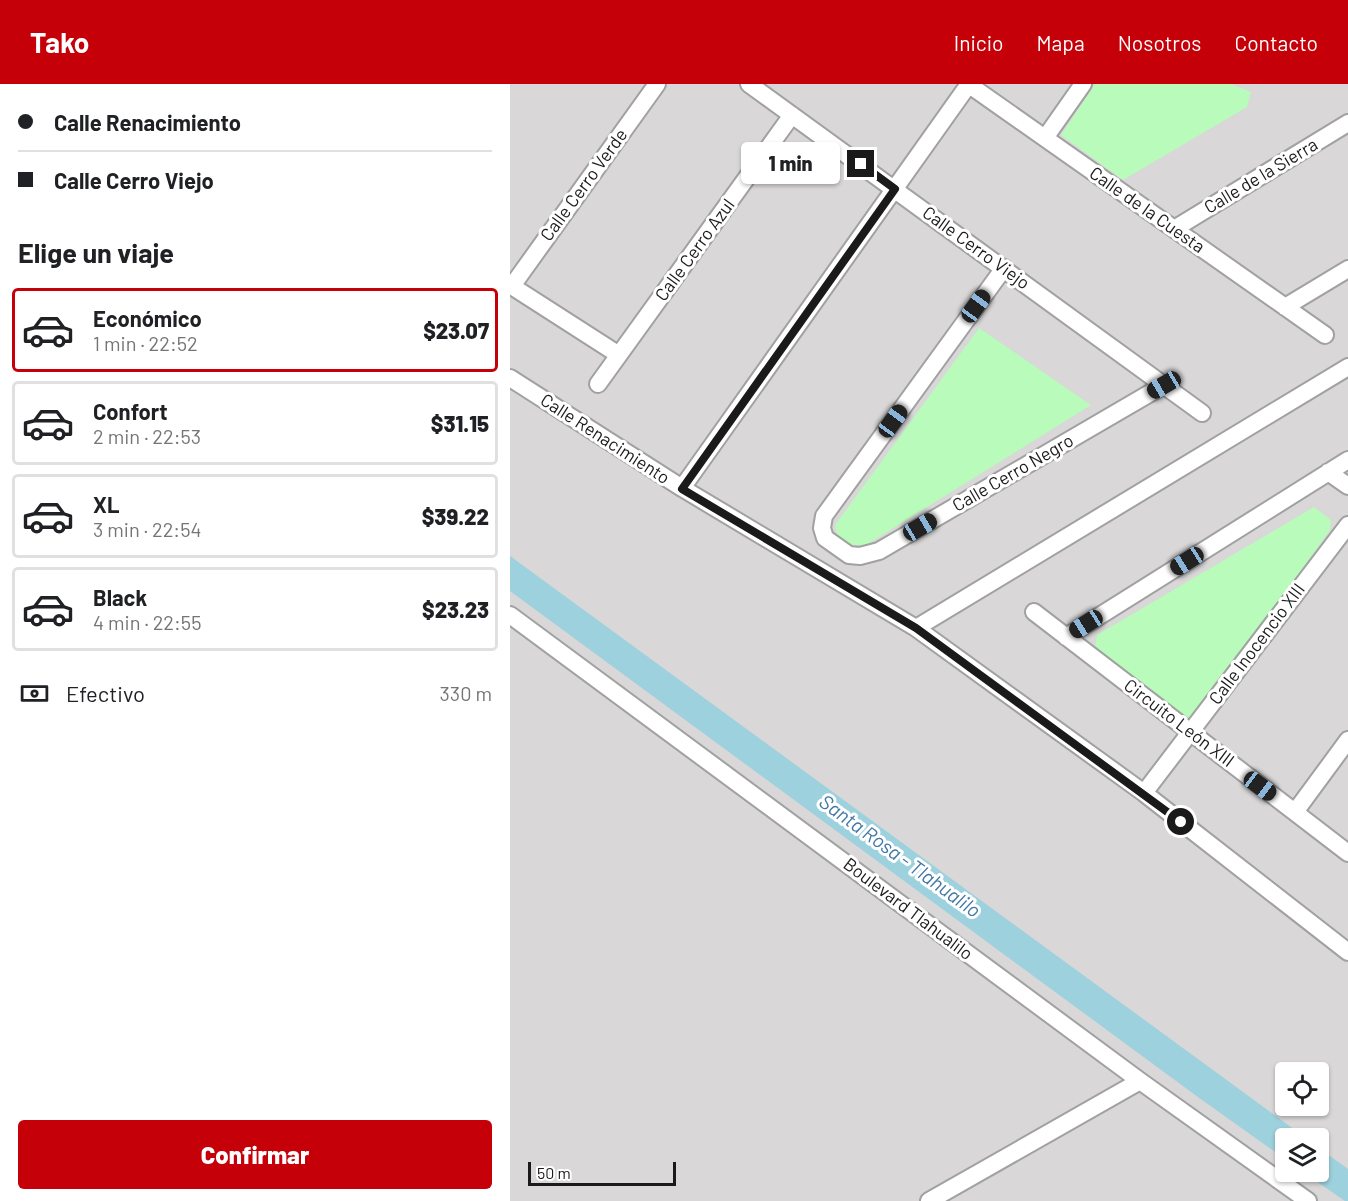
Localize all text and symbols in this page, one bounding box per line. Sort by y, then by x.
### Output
text: Tako [30,25,89,59]
text: Inicio [954,30,1004,55]
text: Mapa [1037,30,1085,55]
text: Nosotros [1118,30,1201,55]
text: Contacto [1234,30,1318,55]
text: Calle Renacimiento [54,109,241,135]
street label: Calle Cerro Verde [535,124,631,245]
street label: Calle de la Sierra [1200,133,1321,218]
callout: 1 min [741,143,840,185]
route end [847,150,874,177]
text: 1 min [769,151,812,175]
street label: Calle de la Cuesta [1086,161,1210,257]
text: Calle Cerro Viejo [54,167,214,193]
street label: Calle Cerro Azul [650,194,739,305]
street label: Calle Cerro Viejo [919,201,1035,294]
text: Elige un viaje [18,236,174,268]
car [958,286,994,326]
icon: car [21,303,75,357]
text: Económico [93,305,202,331]
text: $23.07 [423,317,489,343]
text: 1 min · 22:52 [93,331,198,355]
car [1144,368,1184,402]
street label: Calle Renacimiento [537,388,674,488]
icon: car [21,396,75,450]
text: Confort [93,398,168,424]
car [875,401,911,441]
text: $31.15 [431,410,489,436]
text: 2 min · 22:53 [93,424,201,448]
street label: Calle Cerro Negro [948,429,1077,516]
icon: car [21,489,75,543]
text: XL [93,491,119,517]
text: $39.22 [422,503,489,529]
car [900,510,940,544]
text: 3 min · 22:54 [93,517,201,541]
car [1167,544,1207,578]
street label: Calle Inocencio XIII [1203,578,1309,708]
icon: car [21,582,75,636]
text: Black [93,584,147,610]
text: $23.23 [422,596,489,622]
car [1066,607,1106,641]
text: 4 min · 22:55 [93,610,201,634]
street label: Circuito León XIII [1120,674,1239,771]
icon: cash [18,677,51,710]
text: Efectivo [66,680,145,706]
text: 330 m [440,681,492,705]
car [1240,768,1280,804]
water label: Santa Rosa - Tlahualilo [815,789,986,922]
route start [1167,808,1194,835]
street label: Boulevard Tlahualilo [839,852,978,964]
map controls [1275,1062,1329,1182]
button: locate [1275,1062,1329,1116]
button: Confirmar [18,1120,492,1189]
button: layers [1275,1128,1329,1182]
scale bar [528,1159,676,1186]
text: 50 m [537,1163,571,1182]

